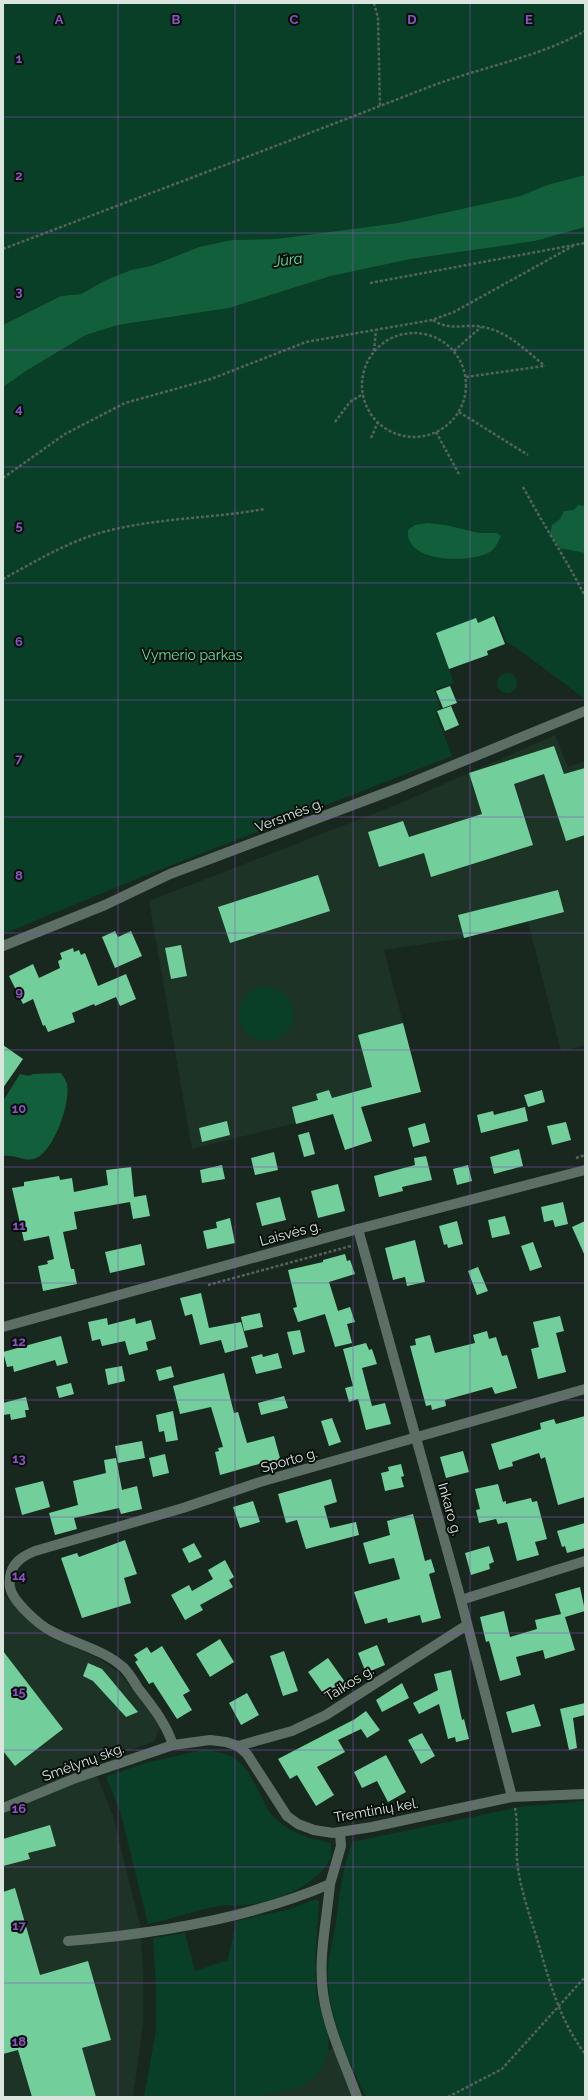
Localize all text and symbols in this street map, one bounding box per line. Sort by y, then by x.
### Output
text: A [55,12,64,27]
text: B [172,12,181,27]
text: C [290,12,299,27]
text: D [407,12,417,27]
text: E [525,12,533,27]
text: 1 [16,51,23,66]
text: 2 [15,168,23,183]
water label: Jūra [271,249,304,271]
text: 3 [15,284,23,299]
text: 4 [15,401,23,416]
text: 5 [15,518,23,533]
text: 6 [15,634,23,649]
park label: Vymerio parkas [142,647,243,663]
text: 7 [15,751,23,766]
street label: Versmės g. [253,795,325,835]
text: 8 [15,868,23,883]
text: 9 [15,984,23,999]
text: 10 [12,1101,26,1116]
street label: Laisvės g. [258,1217,322,1249]
text: 11 [13,1218,26,1233]
text: 12 [12,1334,26,1349]
street label: Sporto g. [259,1444,319,1476]
text: 13 [12,1451,26,1466]
street label: Inkaro g. [435,1481,465,1537]
text: 14 [12,1568,26,1583]
street label: Taikos g. [322,1662,376,1704]
text: 15 [12,1684,26,1699]
street label: Smėlynų skg. [40,1740,126,1784]
street label: Tremtinių kel. [332,1795,420,1825]
text: 16 [12,1801,26,1816]
text: 17 [12,1918,27,1933]
text: 18 [12,2034,26,2049]

